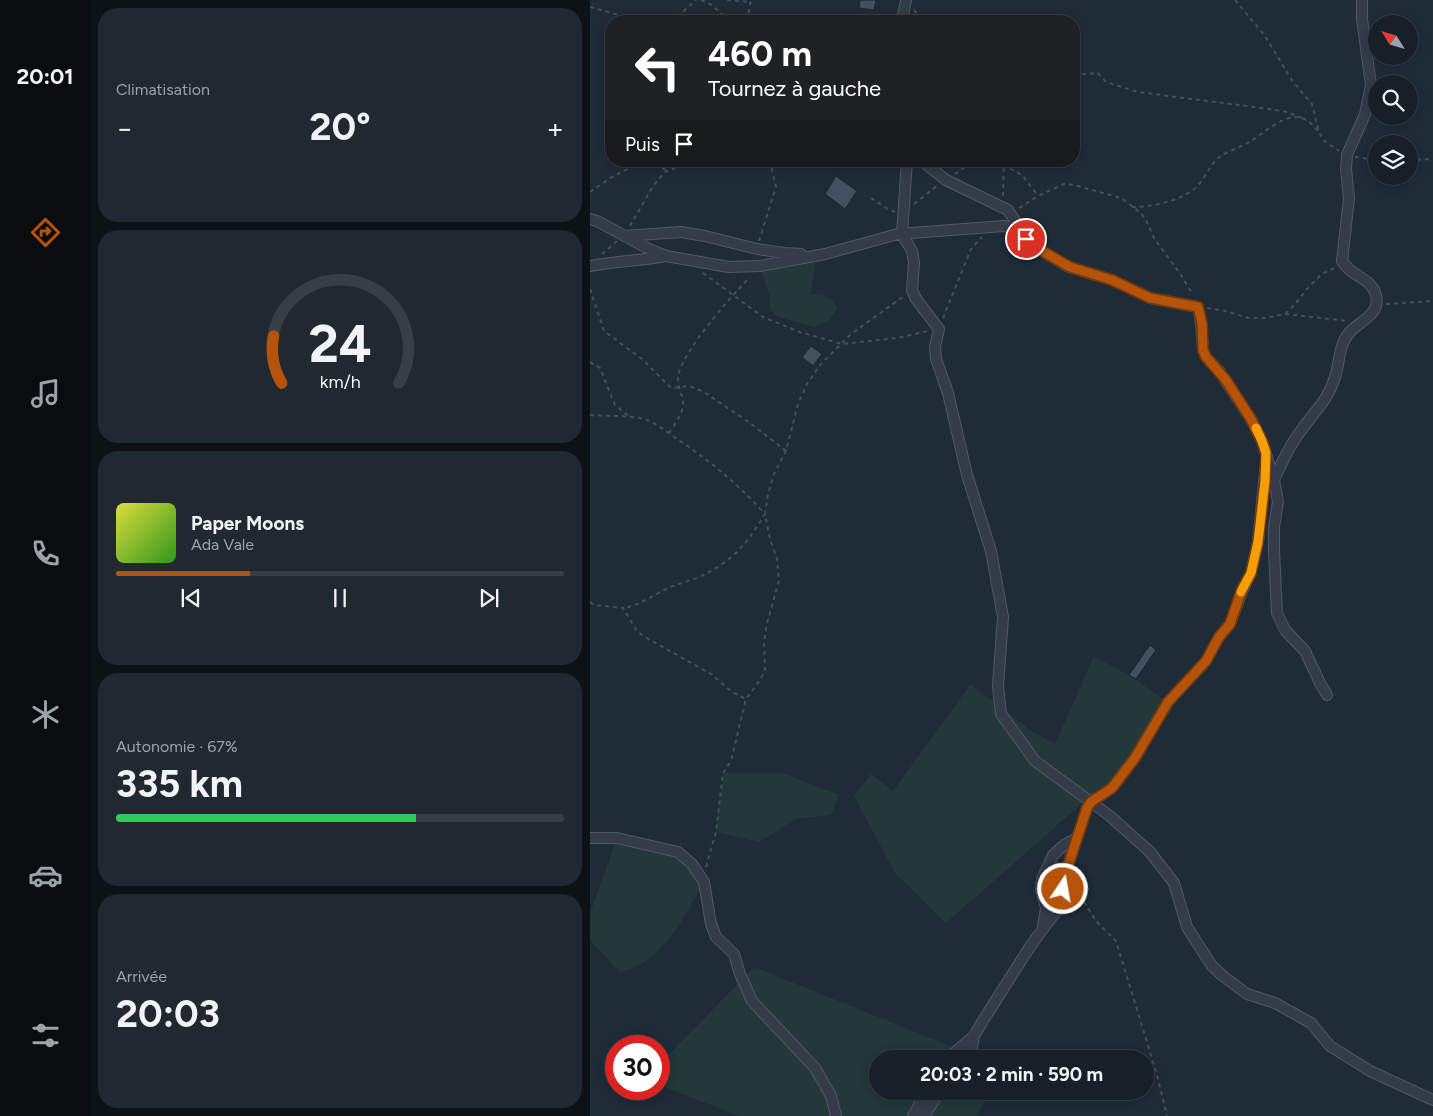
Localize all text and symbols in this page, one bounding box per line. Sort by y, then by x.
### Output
north arrow [1368,15,1418,65]
map controls [1368,15,1418,185]
text: 460 m [708,33,812,75]
icon: left [625,35,690,100]
text: 20:01 [16,63,74,90]
text: Tournez à gauche [708,75,881,102]
button: search [1368,75,1418,125]
text: Climatisation [116,80,210,99]
text: 20° [310,104,371,150]
text: − [116,111,133,145]
text: + [547,111,564,145]
icon: arrive [670,130,698,158]
text: Puis [625,133,660,156]
button: layers [1368,135,1418,185]
icon: directions [28,215,63,250]
pin [1005,218,1047,260]
icon: arrive [1012,225,1040,253]
text: 24 [308,313,372,375]
text: km/h [320,371,360,392]
icon: music [28,376,63,411]
text: Paper Moons [191,512,304,535]
text: Ada Vale [191,535,254,554]
icon: phone [28,536,63,571]
icon: previous [177,584,205,612]
icon: pause [326,584,354,612]
icon: next [475,584,503,612]
icon: climate [28,697,63,732]
text: Autonomie · 67% [116,737,238,756]
text: 335 km [116,761,243,807]
icon: car [28,858,63,893]
position arrow [1036,862,1088,914]
text: Arrivée [116,967,167,986]
text: 20:03 [116,991,220,1037]
icon: filters [28,1018,63,1053]
speed limit sign: 30 [605,1035,670,1100]
text: 20:03 · 2 min · 590 m [920,1063,1103,1086]

